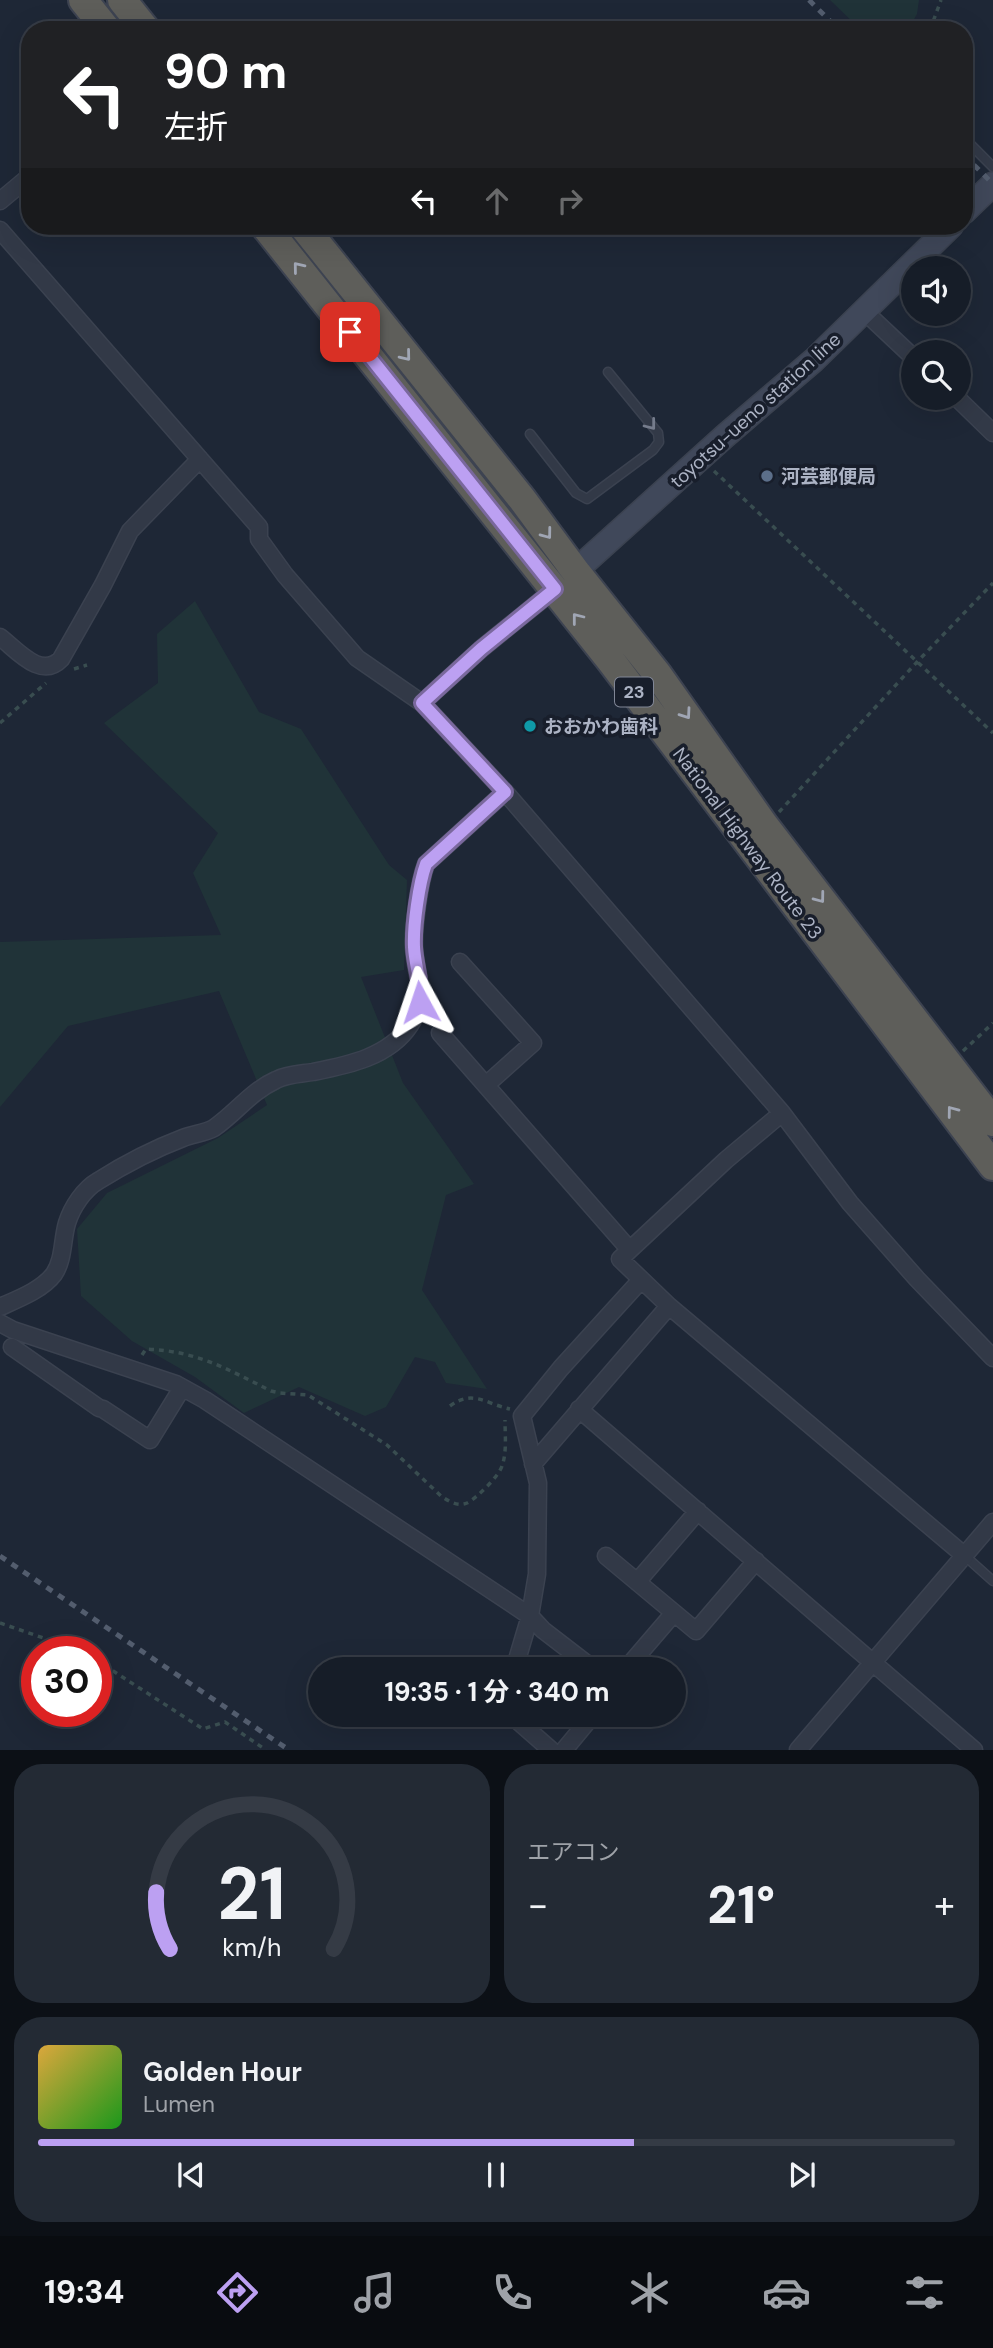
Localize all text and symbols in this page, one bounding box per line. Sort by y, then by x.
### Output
text: 90 m [164,39,287,103]
icon: left [49,49,140,140]
text: 左折 [164,106,228,148]
icon: left [405,182,443,220]
icon: ahead [478,182,516,220]
icon: right [551,182,589,220]
map controls [901,256,971,410]
button: sound [901,256,971,326]
one-way arrow [294,263,306,276]
pin [320,302,380,362]
icon: arrive [331,313,369,351]
street label: toyotsu-ueno station line [665,327,846,494]
button: search [901,340,971,410]
one-way arrow [398,348,411,360]
one-way arrow [642,417,655,430]
place label: 河芸郵便局 [781,464,876,489]
marker: 河芸郵便局 [759,468,775,484]
one-way arrow [539,526,552,539]
one-way arrow [573,613,586,625]
road number: 23 [615,678,653,706]
one-way arrow [678,706,690,719]
place label: おおかわ歯科 [544,714,658,739]
marker: おおかわ歯科 [522,718,538,734]
street label: National Highway Route 23 [667,742,828,944]
one-way arrow [812,890,825,903]
position arrow [383,965,457,1039]
one-way arrow [947,1106,960,1119]
speed limit sign: 30 [21,1636,112,1727]
text: 19:35 · 1 分 · 340 m [384,1675,610,1709]
text: エアコン [528,1837,620,1867]
text: 21 [217,1848,286,1943]
text: 21° [707,1871,775,1939]
text: − [528,1880,548,1930]
text: + [934,1880,955,1930]
text: km/h [222,1931,281,1964]
text: Golden Hour [143,2055,302,2089]
text: Lumen [143,2089,215,2119]
icon: previous [172,2156,210,2194]
icon: pause [477,2156,515,2194]
icon: next [783,2156,821,2194]
icon: directions [213,2268,262,2317]
icon: music [350,2268,399,2317]
icon: phone [488,2268,537,2317]
icon: climate [625,2268,674,2317]
icon: car [762,2268,811,2317]
icon: filters [900,2268,949,2317]
text: 19:34 [44,2271,124,2313]

